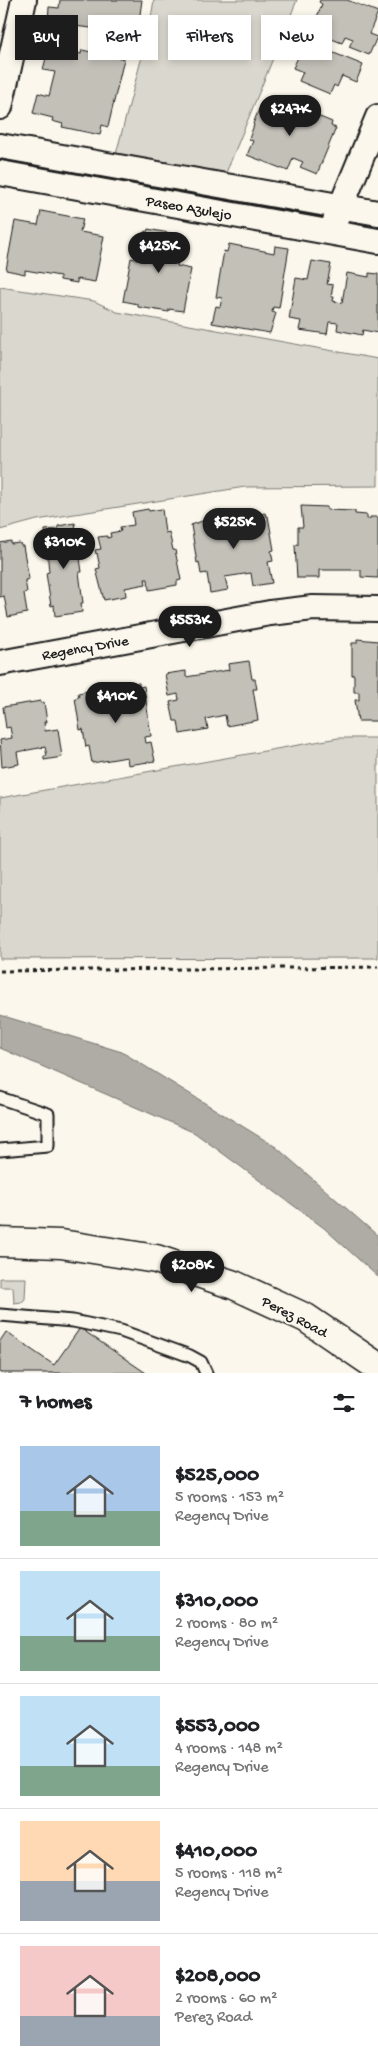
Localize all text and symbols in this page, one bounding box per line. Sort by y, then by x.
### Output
chip: Buy [15,15,78,60]
chip: Rent [88,15,158,60]
chip: Filters [168,15,251,60]
chip: New [261,15,332,60]
pin: $247K [255,94,325,137]
text: $247K [270,101,310,120]
street label: Paseo Azulejo [143,192,233,225]
pin: $425K [124,232,194,274]
text: $425K [139,238,179,257]
pin: $525K [199,508,269,550]
text: $525K [214,514,254,533]
pin: $310K [29,528,99,570]
text: $310K [44,534,84,553]
pin: $553K [155,606,225,648]
text: $553K [169,612,211,631]
street label: Regency Drive [41,632,130,665]
pin: $410K [81,682,151,724]
text: $410K [96,688,136,707]
pin: $208K [157,1250,227,1293]
text: $208K [171,1257,213,1276]
street label: Perez Road [257,1292,331,1343]
icon: filters [330,1389,358,1417]
text: 7 homes [20,1391,92,1416]
text: $525,000 [175,1464,259,1489]
icon: home [60,1466,120,1526]
text: 5 rooms · 153 m² [175,1489,284,1508]
text: Regency Drive [175,1508,269,1527]
text: $310,000 [175,1590,258,1615]
icon: home [60,1591,120,1651]
text: 2 rooms · 80 m² [175,1615,278,1634]
text: Regency Drive [175,1634,269,1653]
text: $553,000 [175,1715,260,1740]
icon: home [60,1716,120,1776]
text: 4 rooms · 148 m² [175,1740,283,1759]
text: Regency Drive [175,1759,269,1778]
text: $410,000 [175,1840,257,1865]
icon: home [60,1841,120,1901]
text: 5 rooms · 118 m² [175,1865,283,1884]
text: Regency Drive [175,1884,269,1903]
text: $208,000 [175,1965,261,1990]
icon: home [60,1966,120,2026]
text: 2 rooms · 60 m² [175,1990,277,2009]
text: Perez Road [175,2009,252,2028]

